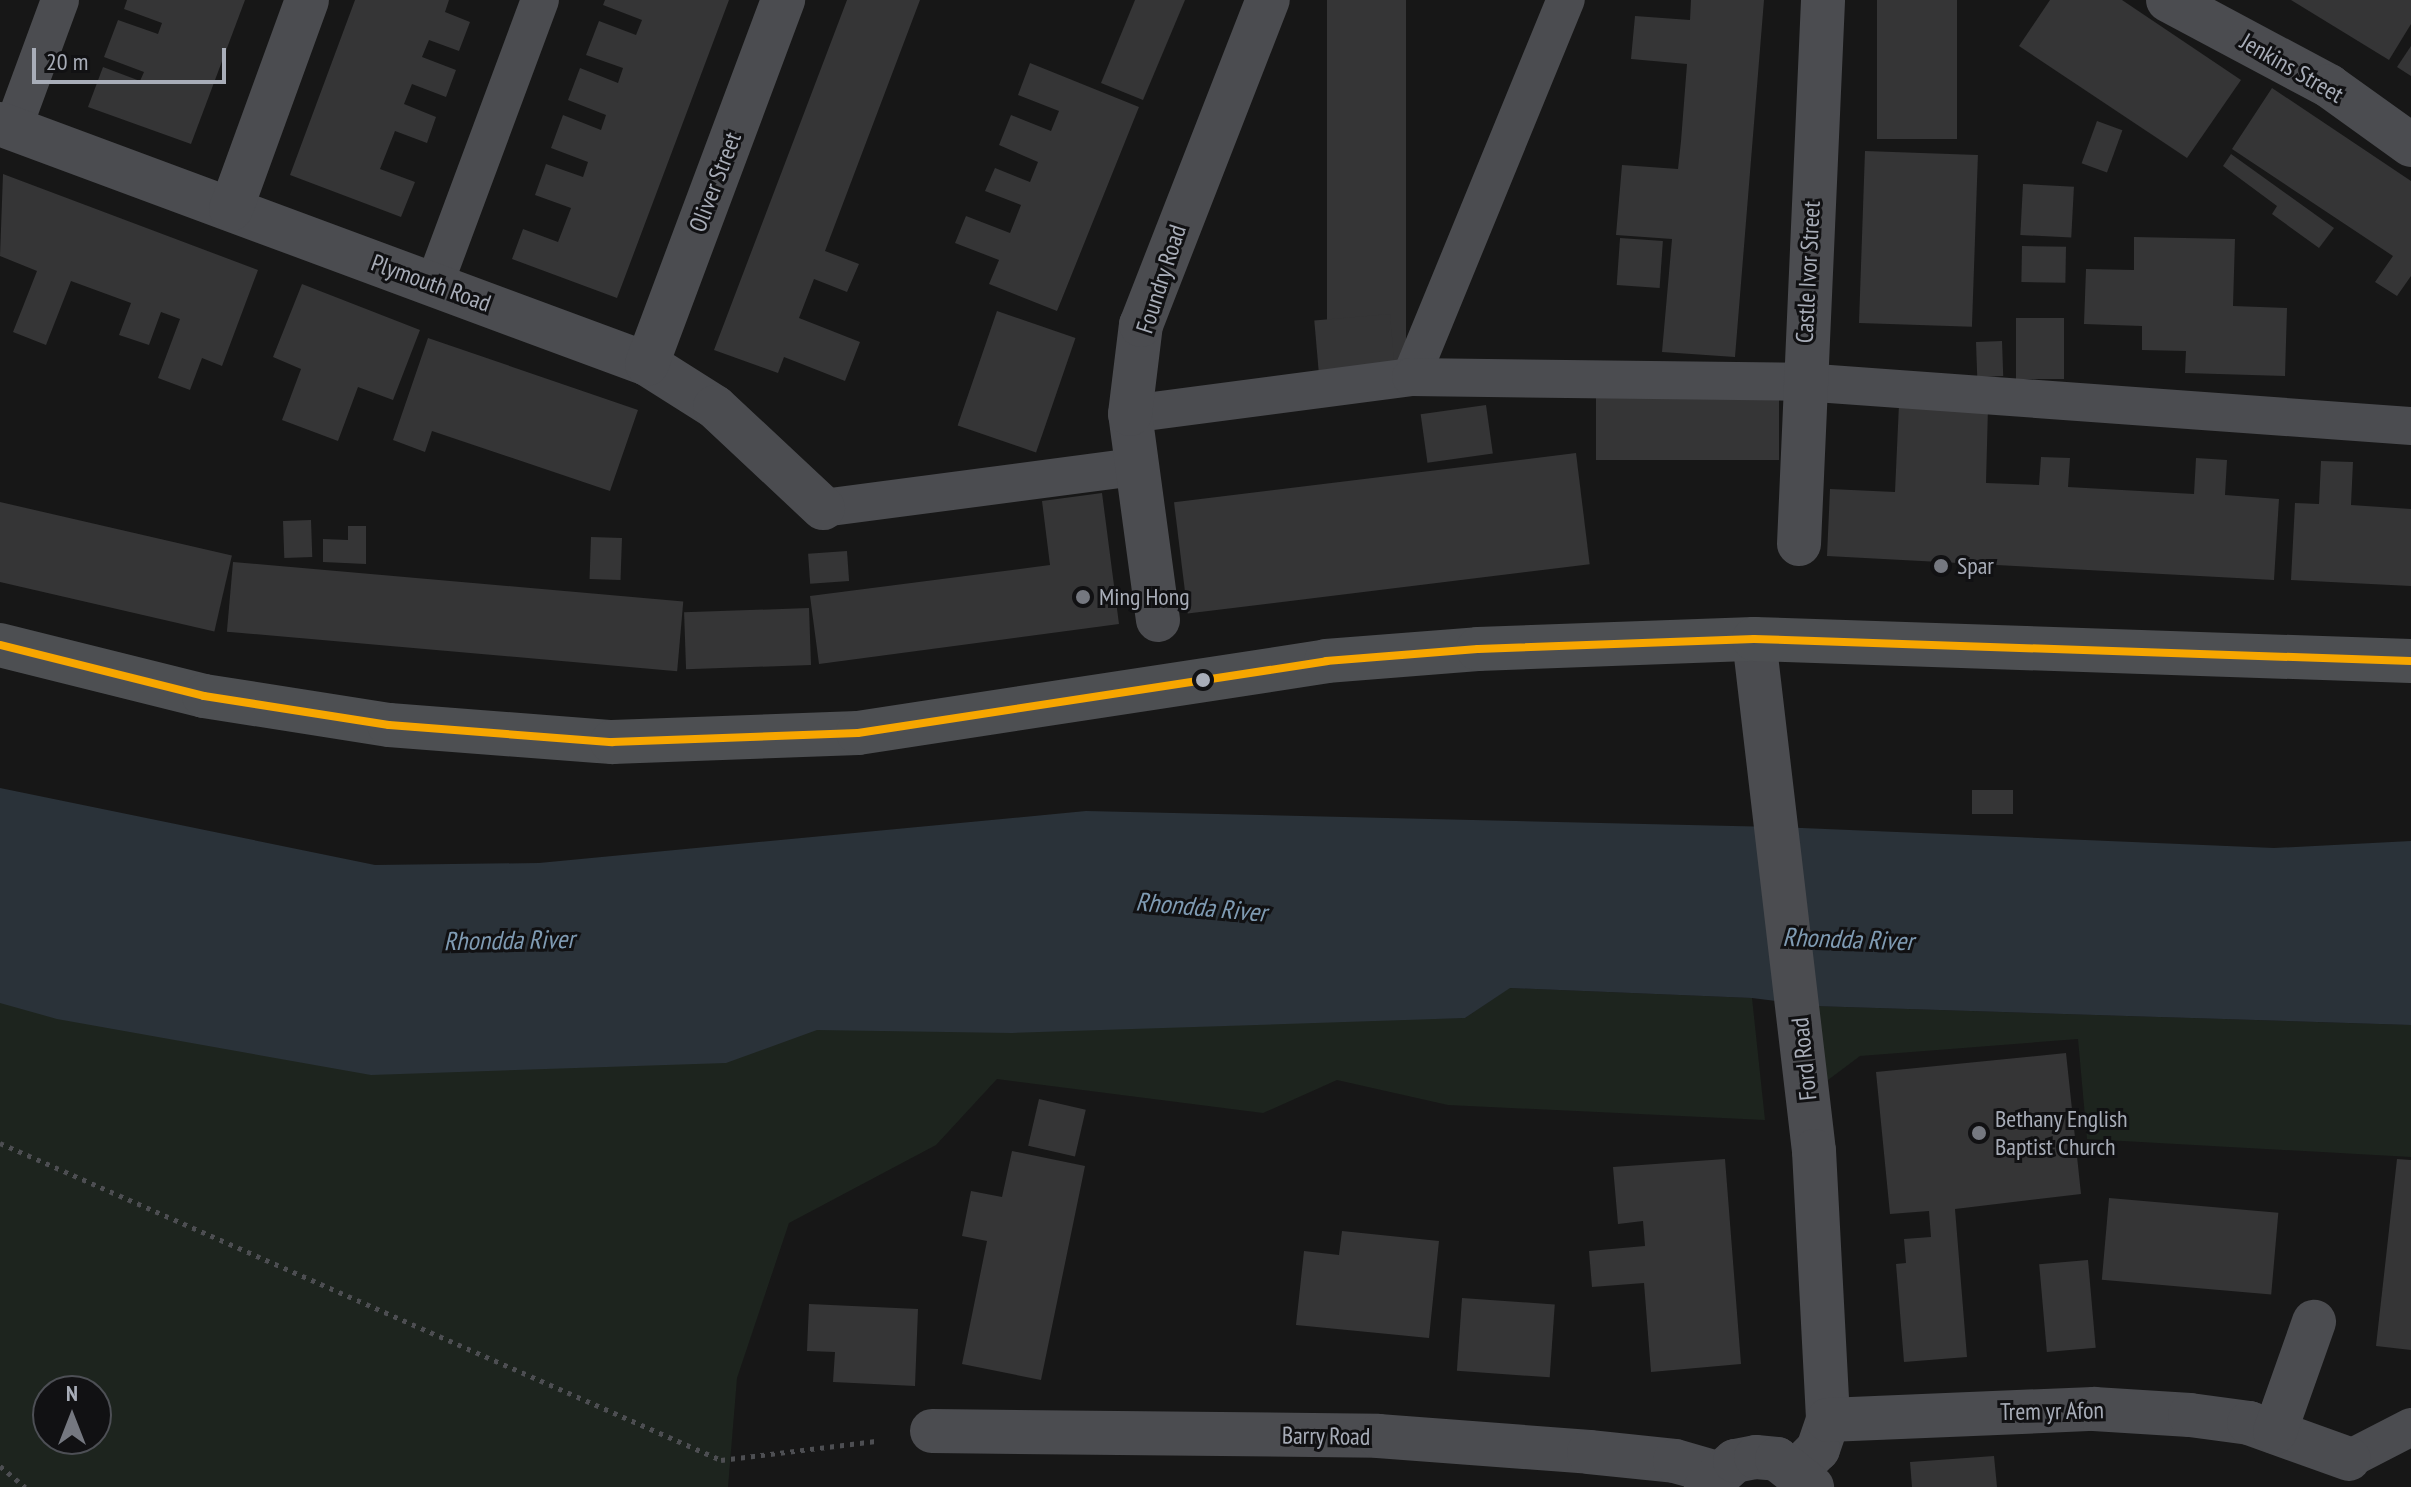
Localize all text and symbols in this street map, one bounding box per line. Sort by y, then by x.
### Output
street label: Jenkins Street [2235,27,2349,109]
scale bar [36,32,230,82]
text: 20 m [46,46,88,77]
street label: Oliver Street [683,128,747,236]
street label: Castle Ivor Street [1790,200,1826,344]
street label: Foundry Road [1130,221,1192,337]
street label: Plymouth Road [367,248,495,318]
place label: Spar [1957,552,1994,580]
marker: Spar [1932,557,1950,575]
place label: Ming Hong [1099,583,1190,611]
marker: Ming Hong [1074,588,1092,606]
unlabelled marker [1195,672,1211,688]
water label: Rhondda River [1134,886,1268,928]
water label: Rhondda River [1782,921,1914,957]
water label: Rhondda River [443,923,575,957]
street label: Ford Road [1785,1016,1823,1102]
place label: Bethany English Baptist Church [1995,1105,2128,1161]
marker: Bethany English Baptist Church [1970,1124,1988,1142]
north arrow [32,1375,112,1455]
text: N [66,1379,78,1407]
street label: Trem yr Afon [1999,1396,2105,1426]
street label: Barry Road [1281,1421,1371,1451]

